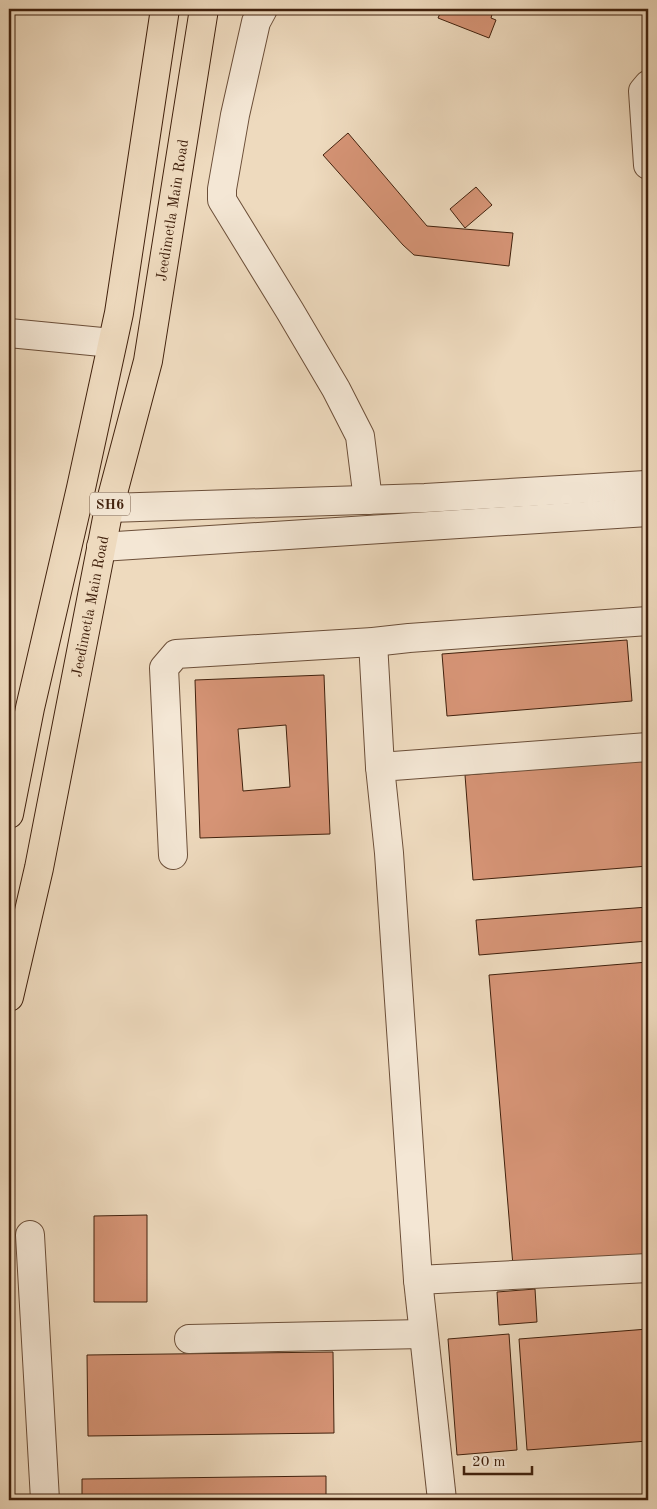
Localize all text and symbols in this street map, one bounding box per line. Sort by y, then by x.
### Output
street label: Jeedimetla Main Road [155,138,192,282]
road number: SH6 [90,492,130,516]
street label: Jeedimetla Main Road [70,535,112,678]
scale bar [464,1444,532,1476]
text: 20 m [472,1455,506,1470]

